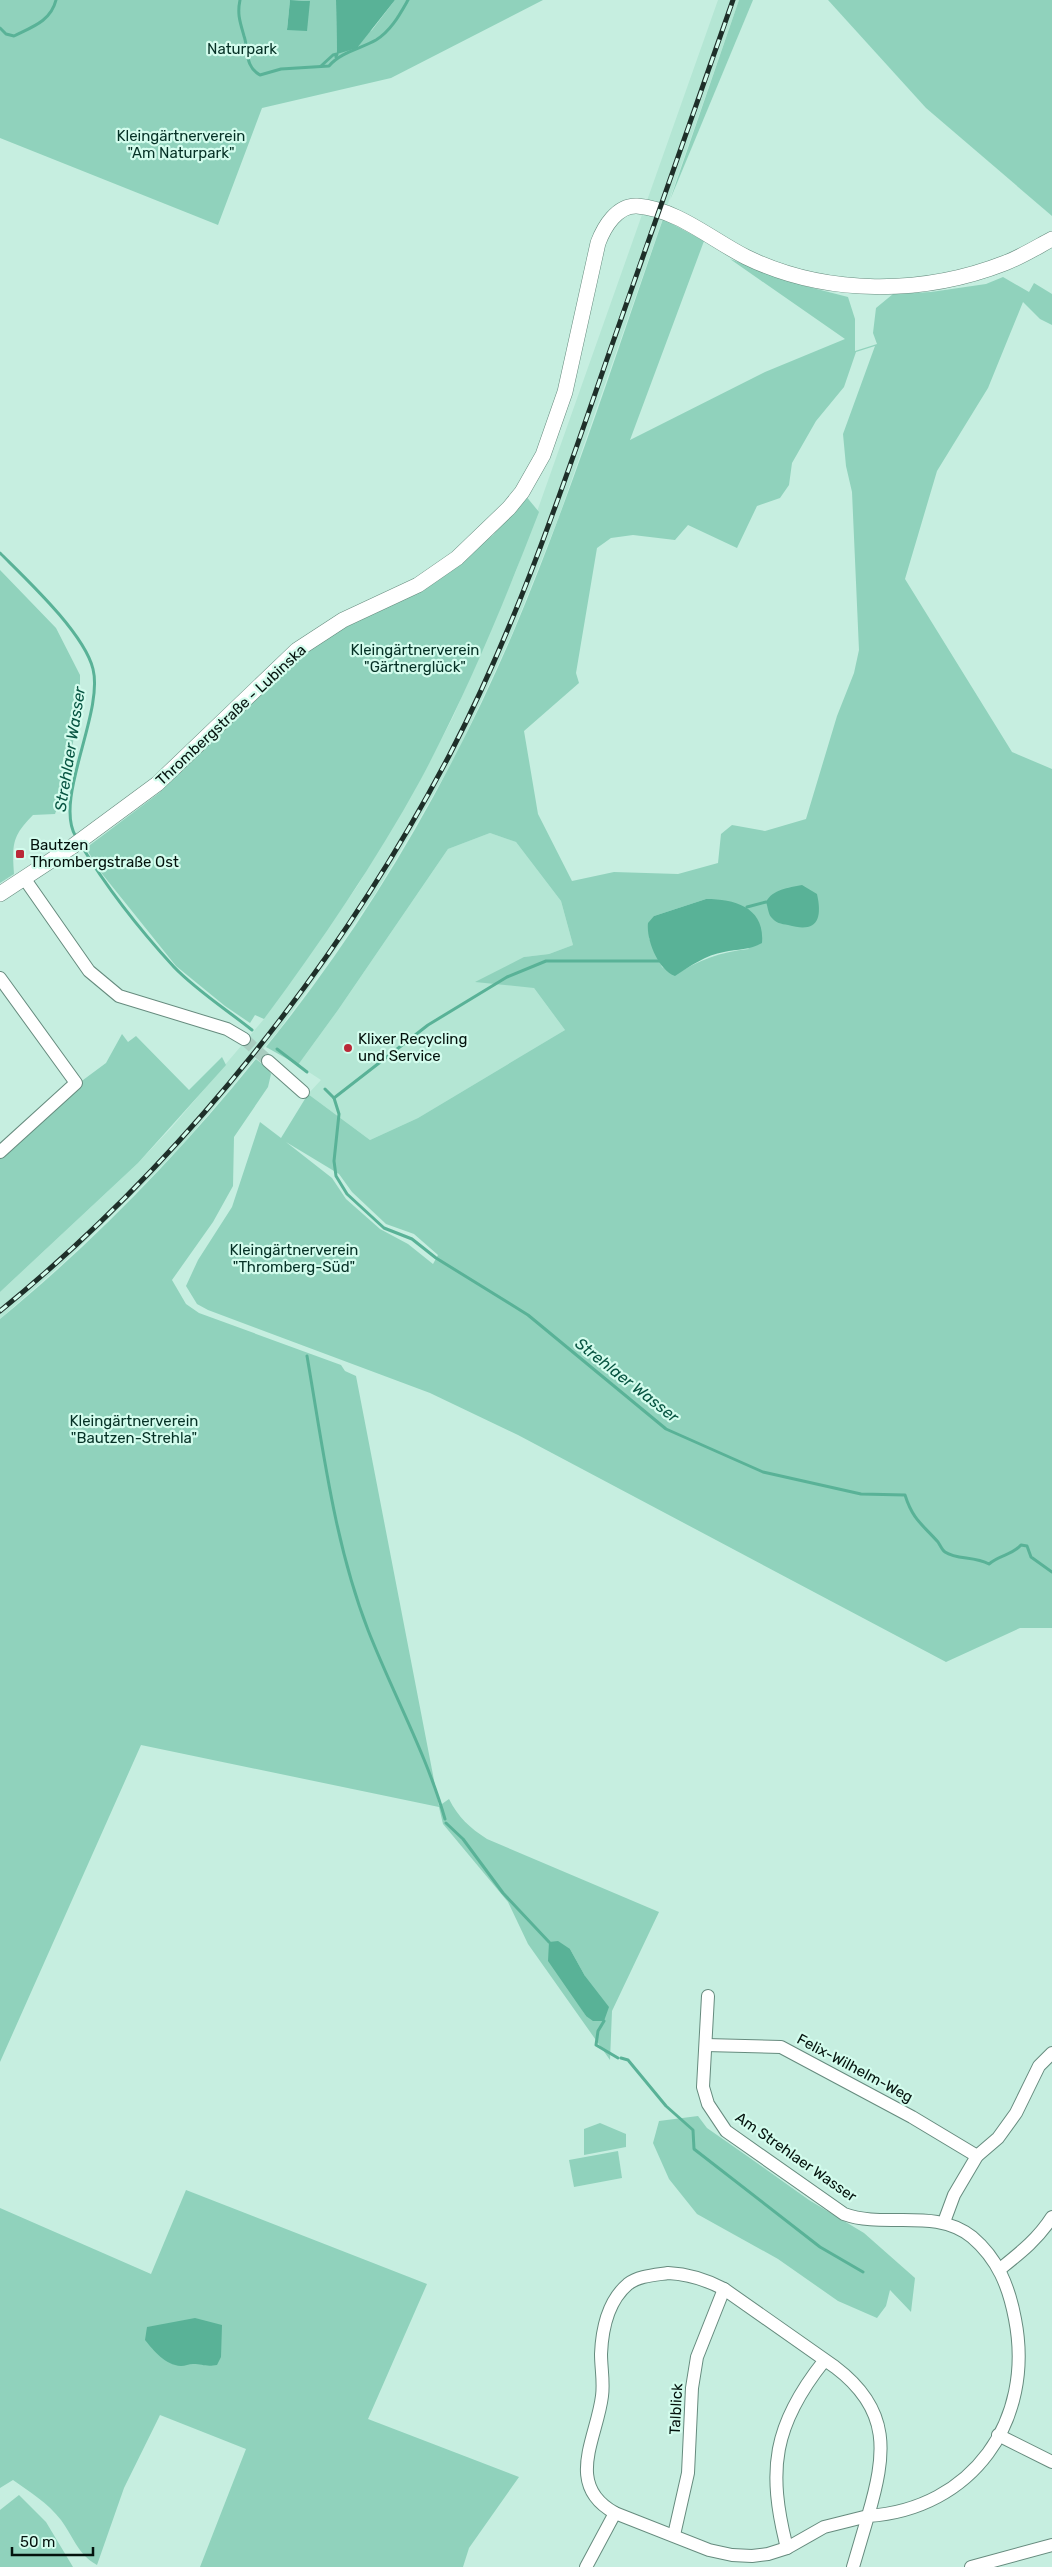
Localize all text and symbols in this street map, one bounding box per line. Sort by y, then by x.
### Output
park label: Naturpark [207,40,277,58]
park label: Kleingärtnerverein "Am Naturpark" [117,127,245,162]
street label: Thrombergstraße - Lubinska [152,641,310,789]
park label: Kleingärtnerverein "Gärtnerglück" [351,641,479,676]
water label: Strehlaer Wasser [51,684,89,813]
place label: Bautzen Thrombergstraße Ost [30,836,179,871]
marker: Bautzen Thrombergstraße Ost [14,848,26,860]
place label: Klixer Recycling und Service [358,1030,467,1065]
marker: Klixer Recycling und Service [342,1042,354,1054]
park label: Kleingärtnerverein "Thromberg-Süd" [230,1241,358,1276]
water label: Strehlaer Wasser [571,1334,683,1427]
park label: Kleingärtnerverein "Bautzen-Strehla" [70,1412,198,1447]
street label: Felix-Wilhelm-Weg [794,2030,916,2106]
street label: Am Strehlaer Wasser [732,2108,860,2206]
street label: Talblick [666,2383,686,2435]
scale bar [12,2524,94,2556]
text: 50 m [20,2533,55,2551]

